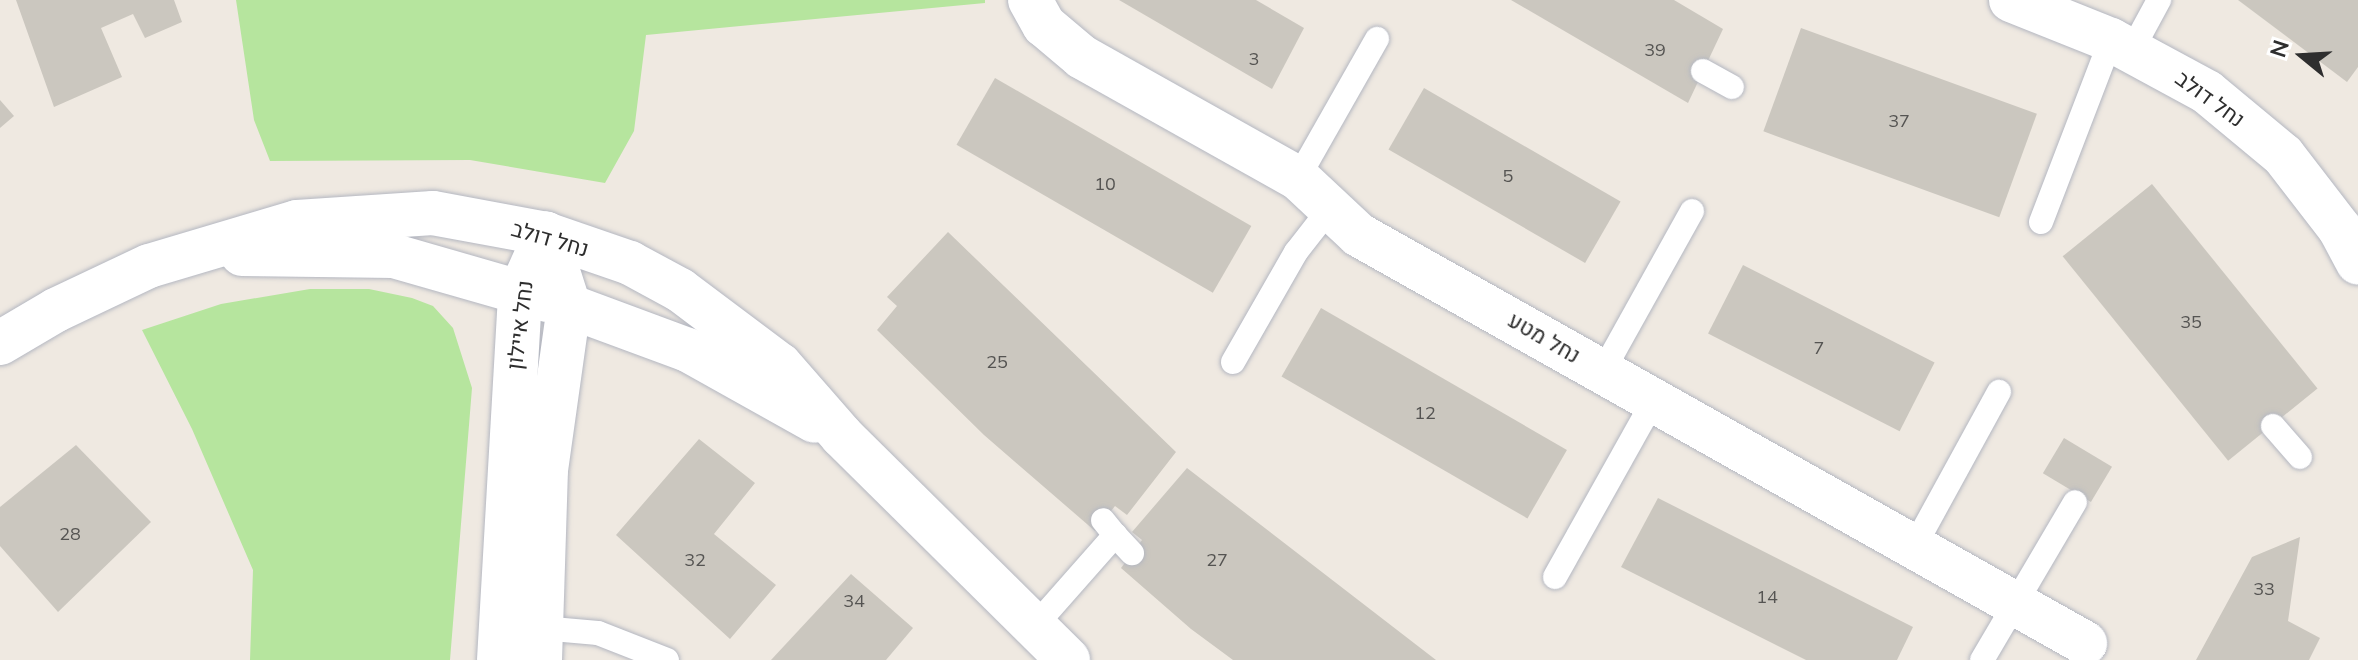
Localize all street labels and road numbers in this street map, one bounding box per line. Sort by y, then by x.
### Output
street label: נחל דולב [2170,65,2250,133]
street label: נחל דולב [508,215,592,263]
street label: נחל איילון [501,279,539,371]
street label: נחל מטע [1503,307,1585,369]

